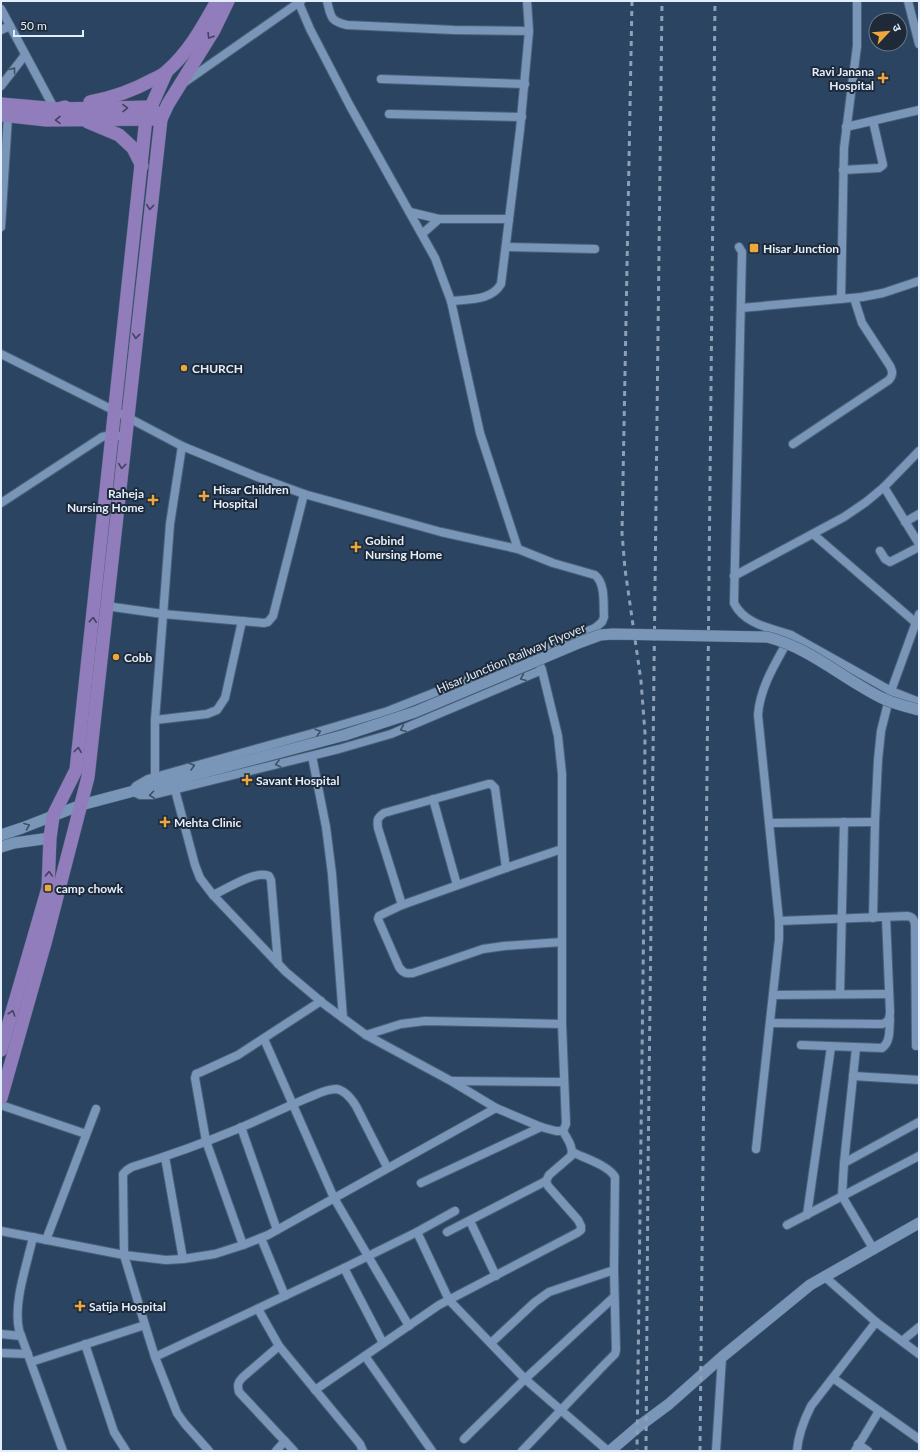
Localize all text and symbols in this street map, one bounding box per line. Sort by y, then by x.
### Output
scale bar [14,12,83,38]
north arrow [868,12,908,52]
text: 50 m [20,18,47,33]
text: उ [890,22,905,34]
one-way arrow [208,31,215,38]
place label: Ravi Janana Hospital [812,64,874,93]
one-way arrow [8,68,15,75]
marker: Ravi Janana Hospital [877,72,889,84]
one-way arrow [122,104,128,112]
one-way arrow [55,116,61,124]
one-way arrow [146,204,155,210]
place label: Hisar Junction [763,241,839,256]
marker: Hisar Junction [748,242,760,254]
one-way arrow [132,333,141,339]
place label: CHURCH [192,361,243,376]
marker: CHURCH [179,363,189,373]
one-way arrow [118,462,127,469]
place label: Hisar Children Hospital [213,482,289,511]
place label: Raheja Nursing Home [67,486,145,515]
marker: Hisar Children Hospital [198,490,210,502]
marker: Raheja Nursing Home [147,494,159,506]
place label: Gobind Nursing Home [365,533,443,562]
marker: Gobind Nursing Home [350,541,362,553]
one-way arrow [88,617,97,623]
street label: Hisar Junction Railway Flyover [434,620,588,696]
place label: Cobb [124,650,153,665]
marker: Cobb [111,652,121,662]
one-way arrow [519,673,527,681]
one-way arrow [400,724,408,732]
one-way arrow [314,728,321,737]
one-way arrow [73,747,82,753]
one-way arrow [275,759,282,768]
one-way arrow [189,762,196,771]
place label: Savant Hospital [256,773,339,788]
marker: Savant Hospital [241,774,253,786]
one-way arrow [149,790,155,799]
place label: Mehta Clinic [174,815,242,830]
marker: Mehta Clinic [159,816,171,828]
one-way arrow [24,822,31,830]
one-way arrow [45,871,53,877]
place label: camp chowk [56,881,124,896]
marker: camp chowk [43,883,53,893]
one-way arrow [7,1009,16,1016]
place label: Satija Hospital [89,1299,166,1314]
marker: Satija Hospital [74,1300,86,1312]

